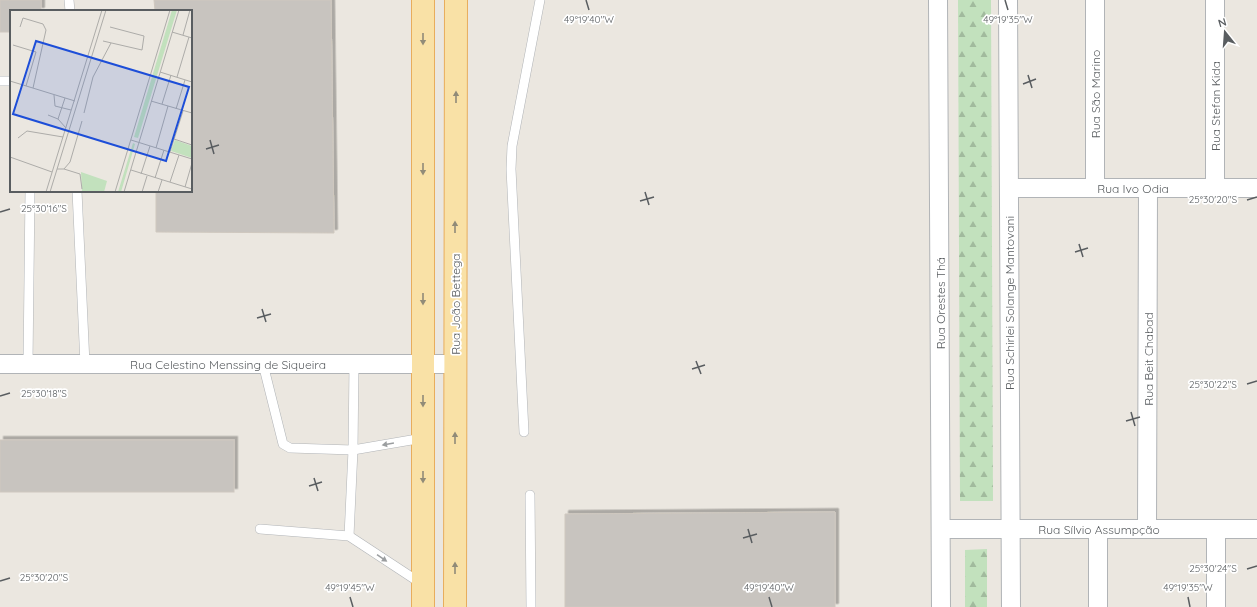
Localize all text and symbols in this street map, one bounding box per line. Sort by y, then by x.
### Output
inset map [10,10,192,192]
north arrow [1205,12,1245,52]
text: 49°19'40"W [564,13,614,26]
text: 49°19'35"W [983,13,1033,26]
text: N [1216,15,1228,30]
one-way arrow [420,33,426,46]
street label: Rua São Marino [1088,50,1103,138]
street label: Rua Stefan Kida [1208,61,1223,151]
one-way arrow [453,90,459,103]
one-way arrow [420,163,426,176]
street label: Rua Ivo Odia [1097,181,1169,196]
text: 25°30'20"S [1189,193,1238,206]
text: 25°30'16"S [21,202,67,215]
street label: Rua Schirlei Solange Mantovani [1002,216,1017,390]
one-way arrow [452,220,458,233]
street label: Rua João Bettega [448,253,463,355]
street label: Rua Orestes Thá [933,257,948,349]
one-way arrow [420,293,426,306]
street label: Rua Beit Chabad [1141,312,1156,406]
street label: Rua Celestino Menssing de Siqueira [130,357,326,372]
text: 25°30'22"S [1189,378,1237,391]
text: 25°30'18"S [21,387,67,400]
one-way arrow [420,395,426,408]
one-way arrow [452,431,458,444]
one-way arrow [382,441,394,447]
one-way arrow [420,471,426,484]
street label: Rua Sílvio Assumpção [1038,522,1160,537]
one-way arrow [376,554,387,562]
one-way arrow [452,561,458,574]
text: 25°30'24"S [1189,562,1237,575]
text: 25°30'20"S [20,571,69,584]
text: 49°19'45"W [325,581,375,594]
text: 49°19'40"W [744,581,794,594]
text: 49°19'35"W [1163,581,1213,594]

